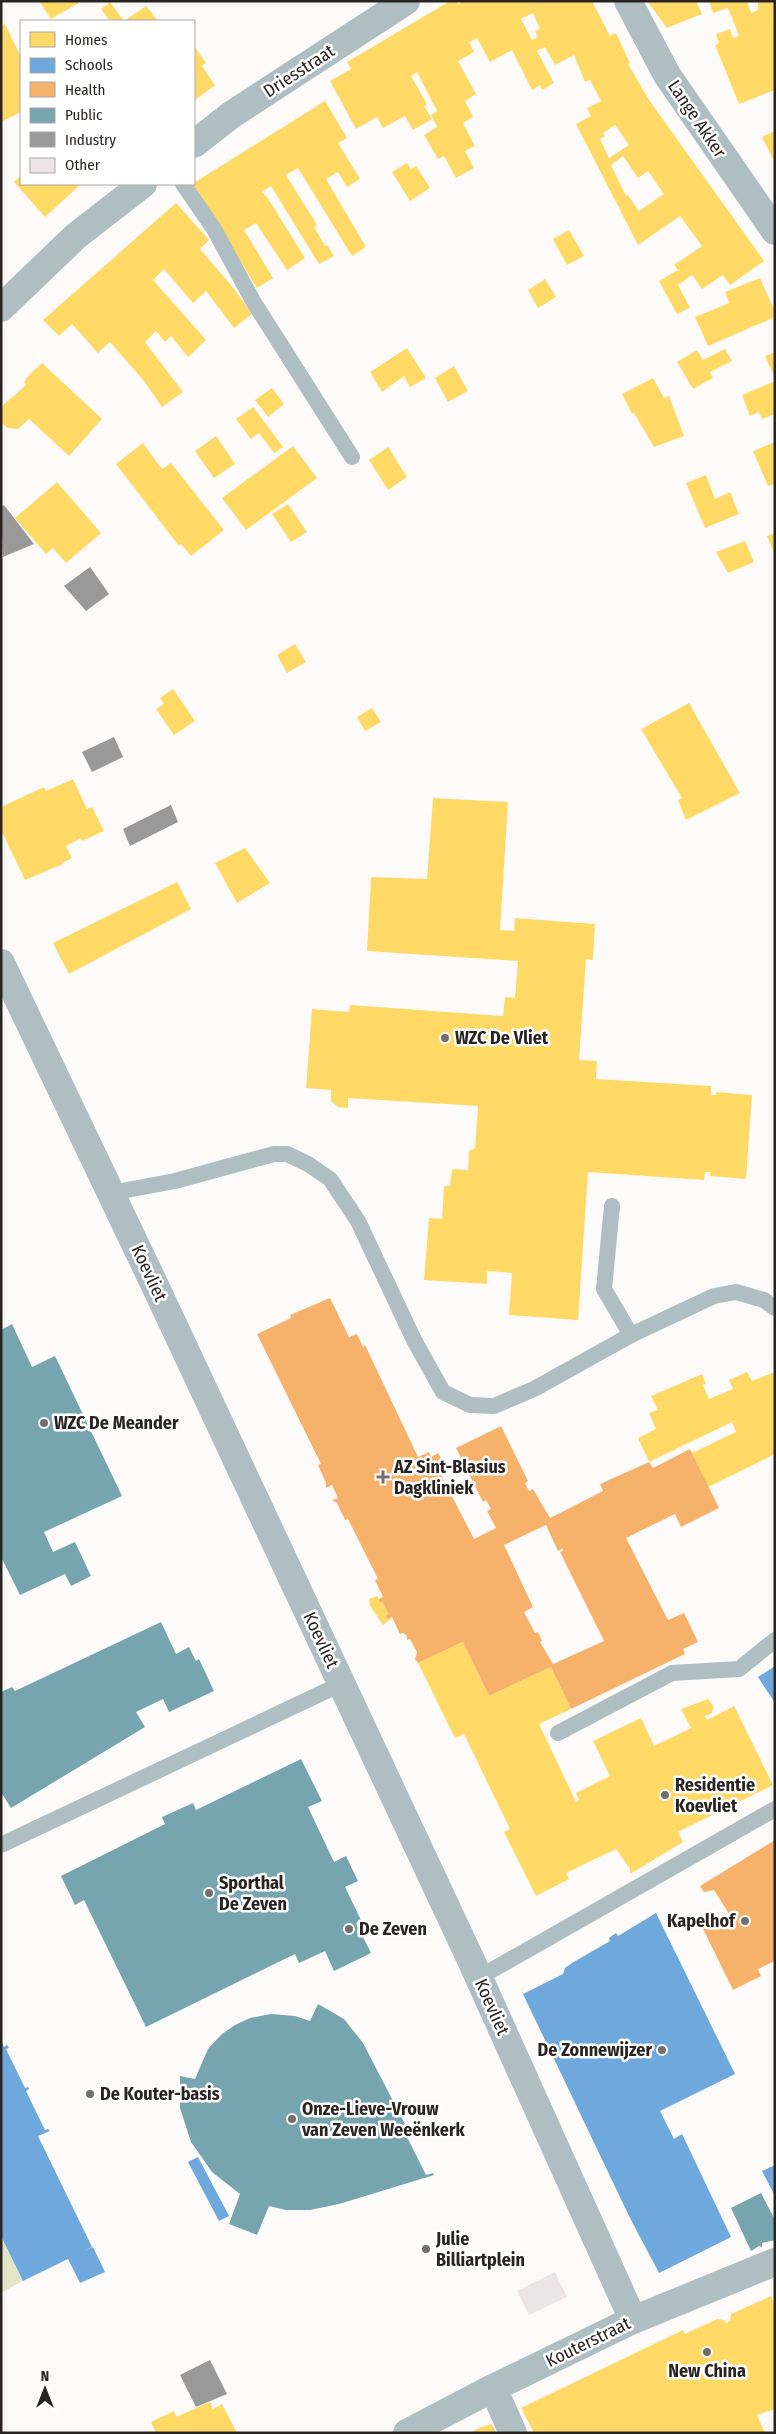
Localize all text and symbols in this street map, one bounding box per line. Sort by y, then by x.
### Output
legend [20,20,195,185]
text: Homes [65,31,107,49]
street label: Driesstraat [259,40,339,102]
text: Schools [65,56,113,74]
street label: Lange Akker [663,76,731,163]
text: Health [65,81,105,99]
text: Public [65,106,103,124]
text: Industry [65,131,116,149]
text: Other [65,156,101,174]
place label: WZC De Vliet [455,1027,549,1049]
marker: WZC De Vliet [439,1032,451,1044]
street label: Koevliet [126,1241,172,1305]
place label: WZC De Meander [54,1412,179,1434]
marker: WZC De Meander [38,1417,50,1429]
place label: AZ Sint-Blasius Dagkliniek [393,1456,506,1499]
marker: AZ Sint-Blasius Dagkliniek [376,1470,390,1484]
street label: Koevliet [298,1608,344,1672]
place label: Residentie Koevliet [675,1774,755,1817]
marker: Residentie Koevliet [659,1789,671,1801]
place label: Sporthal De Zeven [219,1872,287,1915]
marker: Sporthal De Zeven [203,1887,215,1899]
place label: Kapelhof [667,1910,737,1932]
marker: Kapelhof [739,1915,751,1927]
place label: De Zeven [359,1918,427,1940]
marker: De Zeven [343,1923,355,1935]
street label: Koevliet [470,1975,514,2039]
place label: De Zonnewijzer [538,2039,652,2061]
marker: De Zonnewijzer [656,2044,668,2056]
place label: De Kouter-basis [100,2083,220,2105]
marker: De Kouter-basis [84,2088,96,2100]
place label: Onze-Lieve-Vrouw van Zeven Weeënkerk [301,2098,465,2141]
marker: Onze-Lieve-Vrouw van Zeven Weeënkerk [286,2113,298,2125]
place label: Julie Billiartplein [435,2228,525,2271]
marker: Julie Billiartplein [420,2243,432,2255]
street label: Kouterstraat [542,2312,634,2372]
marker: New China [701,2346,713,2358]
place label: New China [668,2360,746,2382]
north arrow [20,2364,70,2414]
text: N [41,2368,49,2385]

